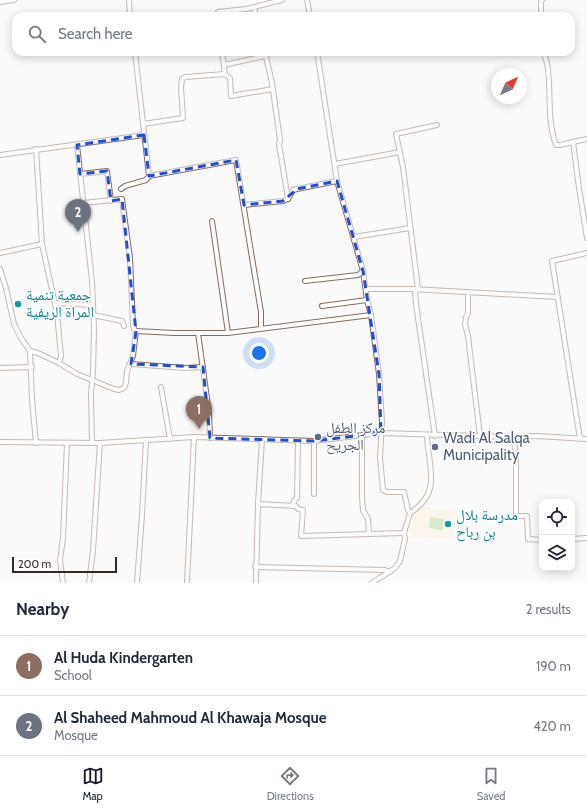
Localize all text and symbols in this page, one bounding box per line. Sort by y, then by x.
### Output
search box [12,12,575,56]
icon: search [26,23,48,45]
text: Search here [58,25,133,43]
north arrow [491,68,527,104]
pin: 2 [65,199,91,232]
place label: جمعية تنمية المراة الريفية [26,286,94,321]
marker: جمعية تنمية المراة الريفية [13,299,23,309]
your location [249,343,269,363]
pin: 1 [186,396,212,429]
place label: مركز الطفل الجريح [326,419,386,455]
place label: Wadi Al Salqa Municipality [443,429,530,464]
marker: مركز الطفل الجريح [313,432,323,442]
marker: Wadi Al Salqa Municipality [430,442,440,452]
map controls [539,499,575,571]
button: locate [539,499,575,535]
place label: مدرسة بلال بن رباح [456,506,518,542]
marker: مدرسة بلال بن رباح [443,519,453,529]
button: layers [539,535,575,571]
scale bar [12,555,117,574]
text: 200 m [18,557,51,571]
text: Nearby [16,599,69,619]
text: 2 results [526,601,571,617]
text: Al Huda Kindergarten [54,649,193,667]
text: 1 [27,658,31,674]
text: 190 m [536,658,571,674]
text: School [54,667,92,683]
text: Al Shaheed Mahmoud Al Khawaja Mosque [54,709,327,727]
text: 2 [26,718,32,734]
text: 420 m [533,718,571,734]
text: Mosque [54,727,98,743]
tab: Map [82,765,104,803]
tab: Directions [267,765,314,803]
tab: Saved [477,765,505,803]

